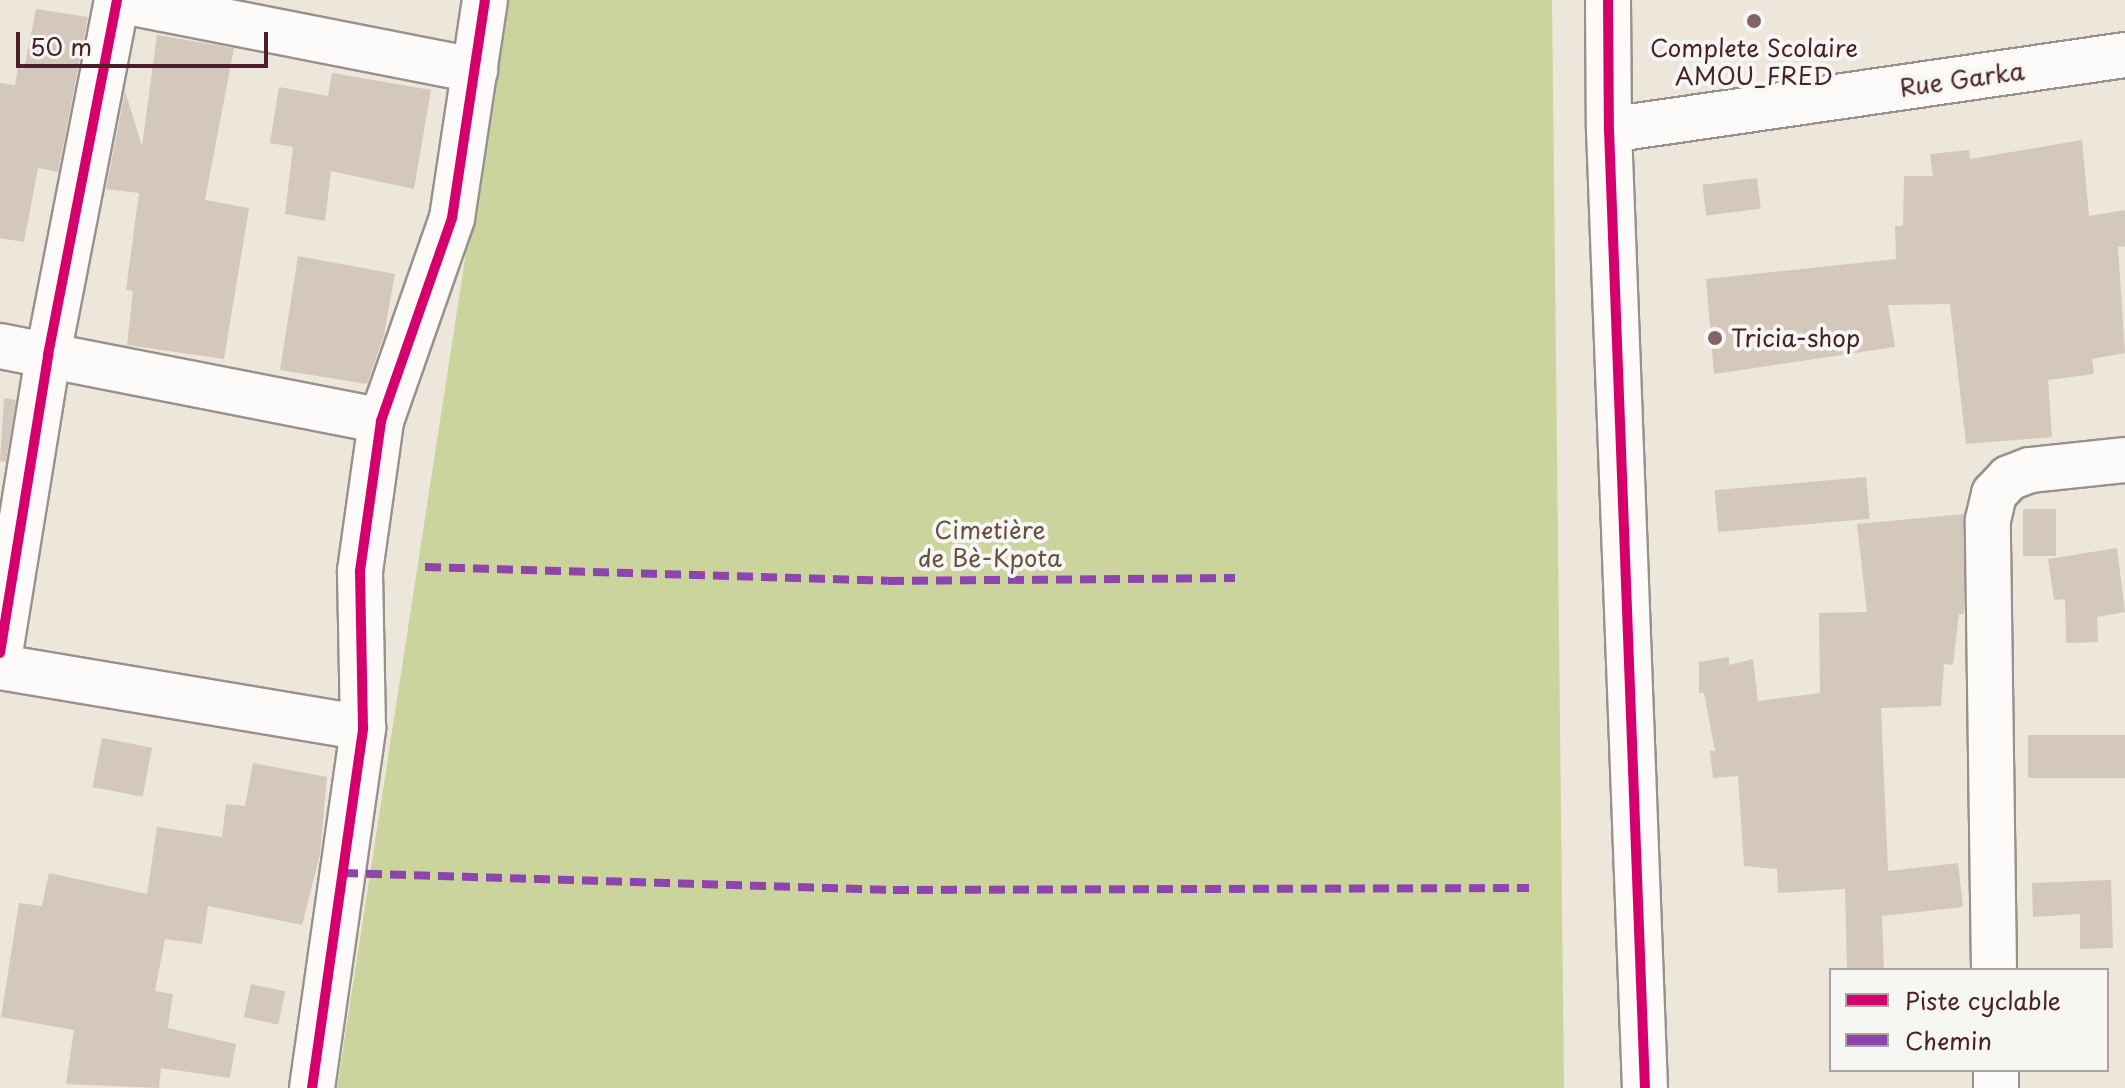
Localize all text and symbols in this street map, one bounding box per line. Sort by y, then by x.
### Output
marker: Complete Scolaire AMOU_FRED [1745,12,1763,30]
scale bar [20,16,272,66]
text: 50 m [30,28,92,64]
place label: Complete Scolaire AMOU_FRED [1649,34,1859,90]
street label: Rue Garka [1897,56,2027,102]
place label: Tricia-shop [1731,324,1860,352]
marker: Tricia-shop [1706,329,1724,347]
park label: Cimetière de Bè-Kpota [918,516,1062,572]
legend [1829,968,2109,1072]
text: Piste cyclable [1905,982,2061,1018]
text: Chemin [1905,1022,1992,1058]

